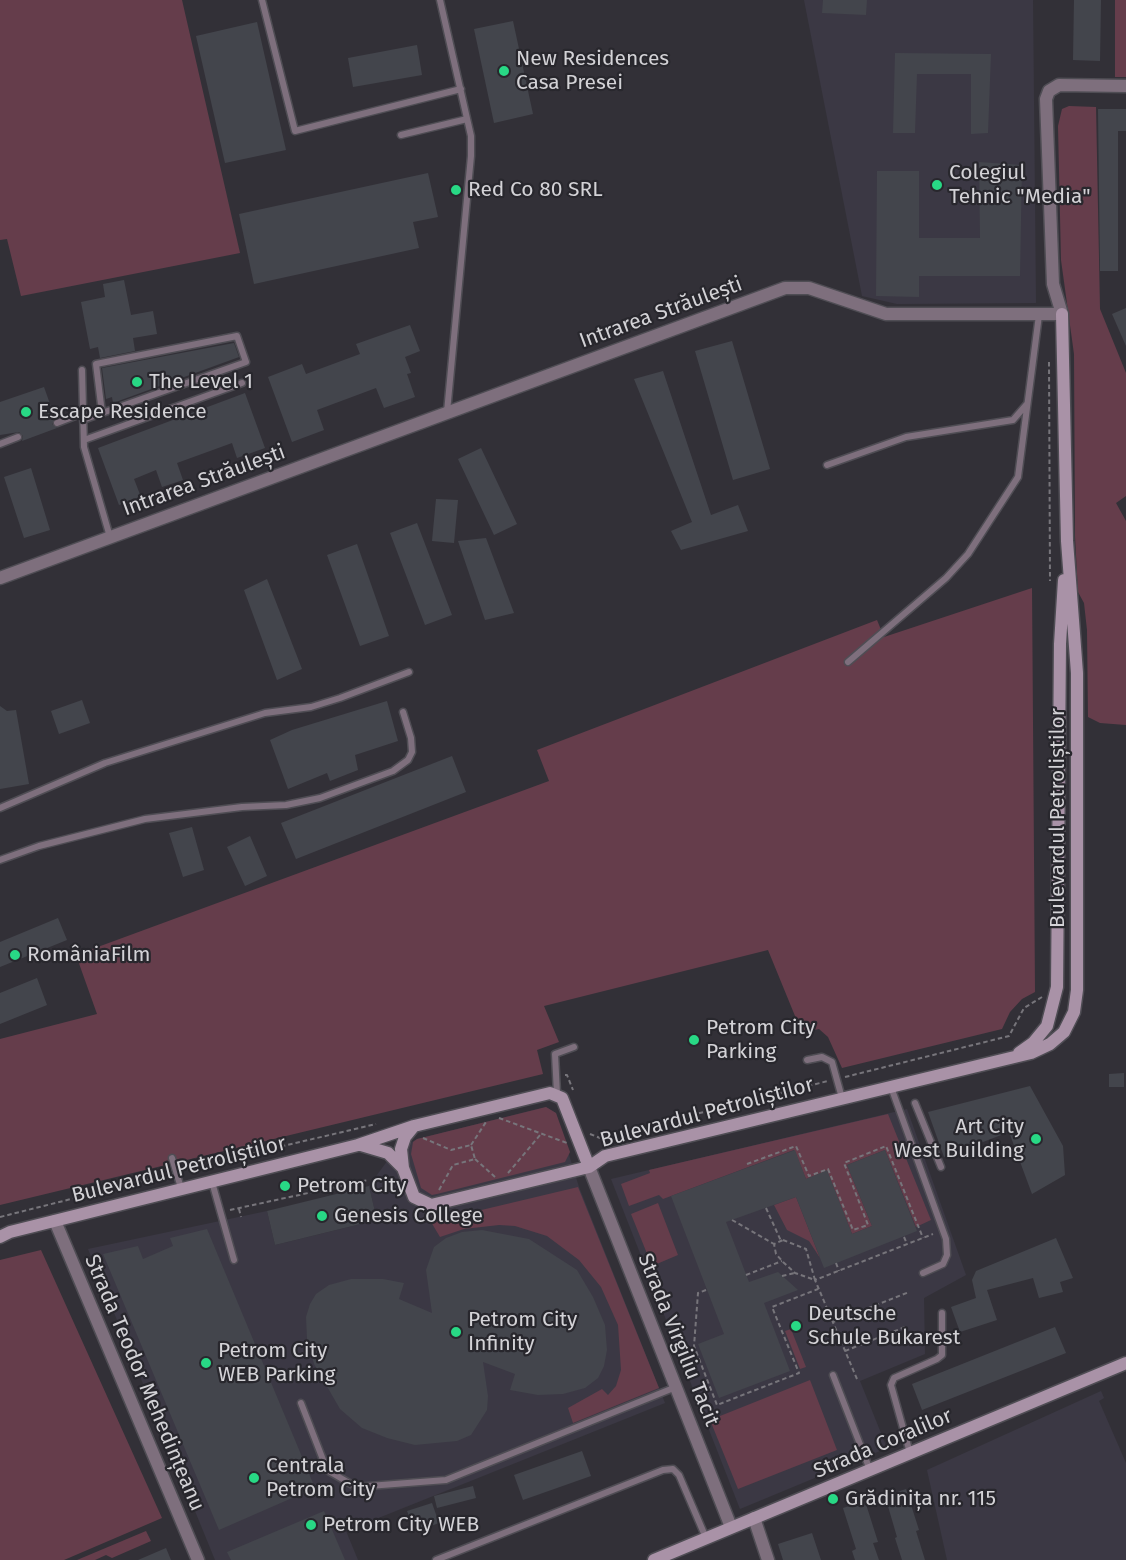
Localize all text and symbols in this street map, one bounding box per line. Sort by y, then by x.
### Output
place label: New Residences Casa Presei [516,46,669,96]
marker: New Residences Casa Presei [497,64,511,78]
place label: Colegiul Tehnic "Media" [949,160,1091,210]
place label: Red Co 80 SRL [468,177,603,203]
marker: Colegiul Tehnic "Media" [930,178,944,192]
marker: Red Co 80 SRL [449,183,463,197]
street label: Intrarea Străulești [576,272,746,354]
place label: The Level 1 [149,369,253,395]
marker: The Level 1 [130,375,144,389]
place label: Escape Residence [38,399,207,425]
marker: Escape Residence [19,405,33,419]
street label: Intrarea Străulești [119,440,289,522]
street label: Bulevardul Petroliștilor [1045,708,1071,928]
place label: RomâniaFilm [27,942,150,968]
marker: RomâniaFilm [8,948,22,962]
place label: Petrom City Parking [706,1015,815,1065]
marker: Petrom City Parking [687,1033,701,1047]
street label: Bulevardul Petroliștilor [598,1072,816,1154]
place label: Art City West Building [894,1114,1024,1164]
street label: Bulevardul Petroliștilor [69,1131,289,1209]
marker: Art City West Building [1029,1132,1043,1146]
place label: Petrom City [297,1173,406,1199]
marker: Petrom City [278,1179,292,1193]
place label: Genesis College [334,1203,483,1229]
marker: Genesis College [315,1209,329,1223]
street label: Strada Virgiliu Tacit [632,1250,724,1430]
street label: Strada Teodor Mehedințeanu [78,1251,210,1515]
place label: Deutsche Schule Bukarest [808,1301,960,1351]
place label: Petrom City Infinity [468,1307,577,1357]
marker: Deutsche Schule Bukarest [789,1319,803,1333]
marker: Petrom City Infinity [449,1325,463,1339]
place label: Petrom City WEB Parking [218,1338,335,1388]
marker: Petrom City WEB Parking [199,1356,213,1370]
street label: Strada Coralilor [810,1403,956,1485]
place label: Centrala Petrom City [266,1453,375,1503]
marker: Centrala Petrom City [247,1471,261,1485]
place label: Grădinița nr. 115 [845,1486,996,1512]
marker: Grădinița nr. 115 [826,1492,840,1506]
place label: Petrom City WEB [323,1512,479,1538]
marker: Petrom City WEB [304,1518,318,1532]

